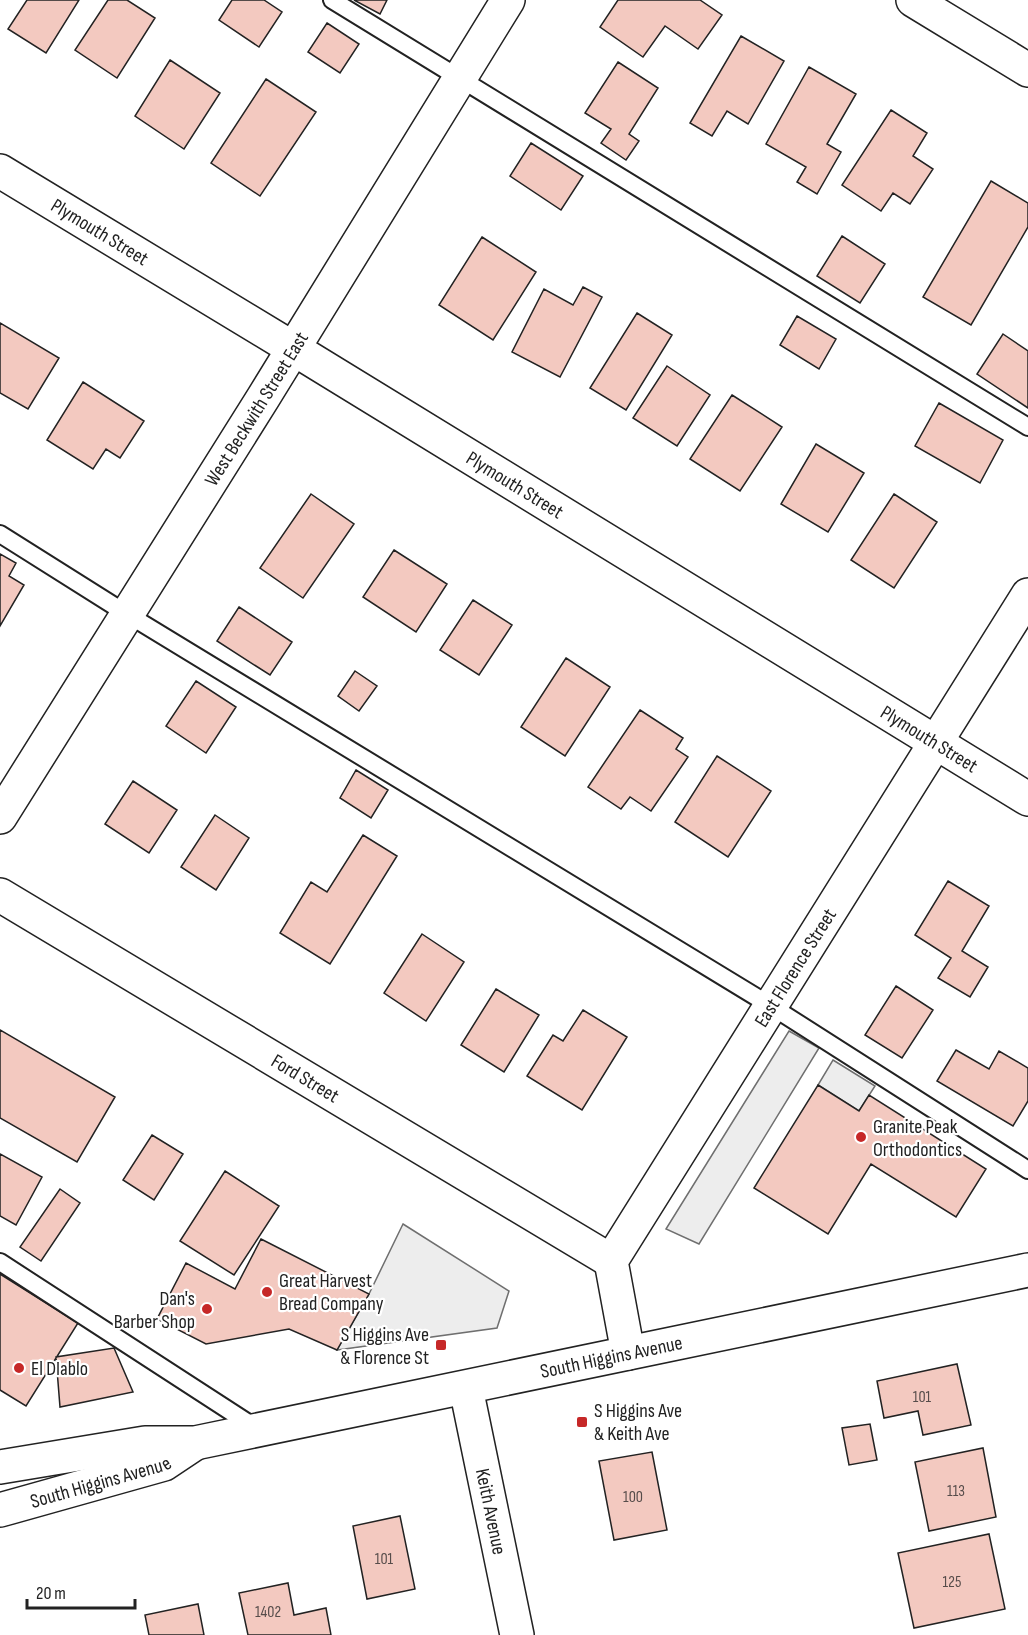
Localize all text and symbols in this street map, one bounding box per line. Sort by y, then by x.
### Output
street label: Plymouth Street [46,194,153,271]
street label: West Beckwith Street East [200,328,314,491]
street label: Plymouth Street [462,447,568,524]
street label: Plymouth Street [876,701,982,778]
street label: East Florence Street [750,904,842,1032]
street label: Ford Street [267,1049,343,1108]
place label: Granite Peak Orthodontics [873,1115,962,1162]
marker: Granite Peak Orthodontics [854,1130,868,1144]
place label: Great Harvest Bread Company [279,1269,384,1316]
marker: Great Harvest Bread Company [260,1285,274,1299]
place label: Dan's Barber Shop [114,1287,195,1334]
marker: Dan's Barber Shop [200,1302,214,1316]
place label: S Higgins Ave & Florence St [340,1323,429,1370]
street label: South Higgins Avenue [538,1331,685,1384]
marker: S Higgins Ave & Florence St [434,1338,448,1352]
place label: El DIablo [31,1357,88,1381]
marker: El DIablo [12,1361,26,1375]
house number: 101 [913,1388,932,1407]
place label: S Higgins Ave & Keith Ave [594,1399,682,1446]
marker: S Higgins Ave & Keith Ave [575,1415,589,1429]
street label: South Higgins Avenue [28,1452,176,1514]
street label: Keith Avenue [470,1466,511,1557]
house number: 113 [947,1482,965,1501]
house number: 100 [623,1488,643,1507]
house number: 101 [375,1550,394,1569]
scale bar [27,1572,135,1610]
house number: 125 [943,1573,961,1592]
text: 20 m [36,1583,66,1604]
house number: 1402 [255,1603,281,1622]

